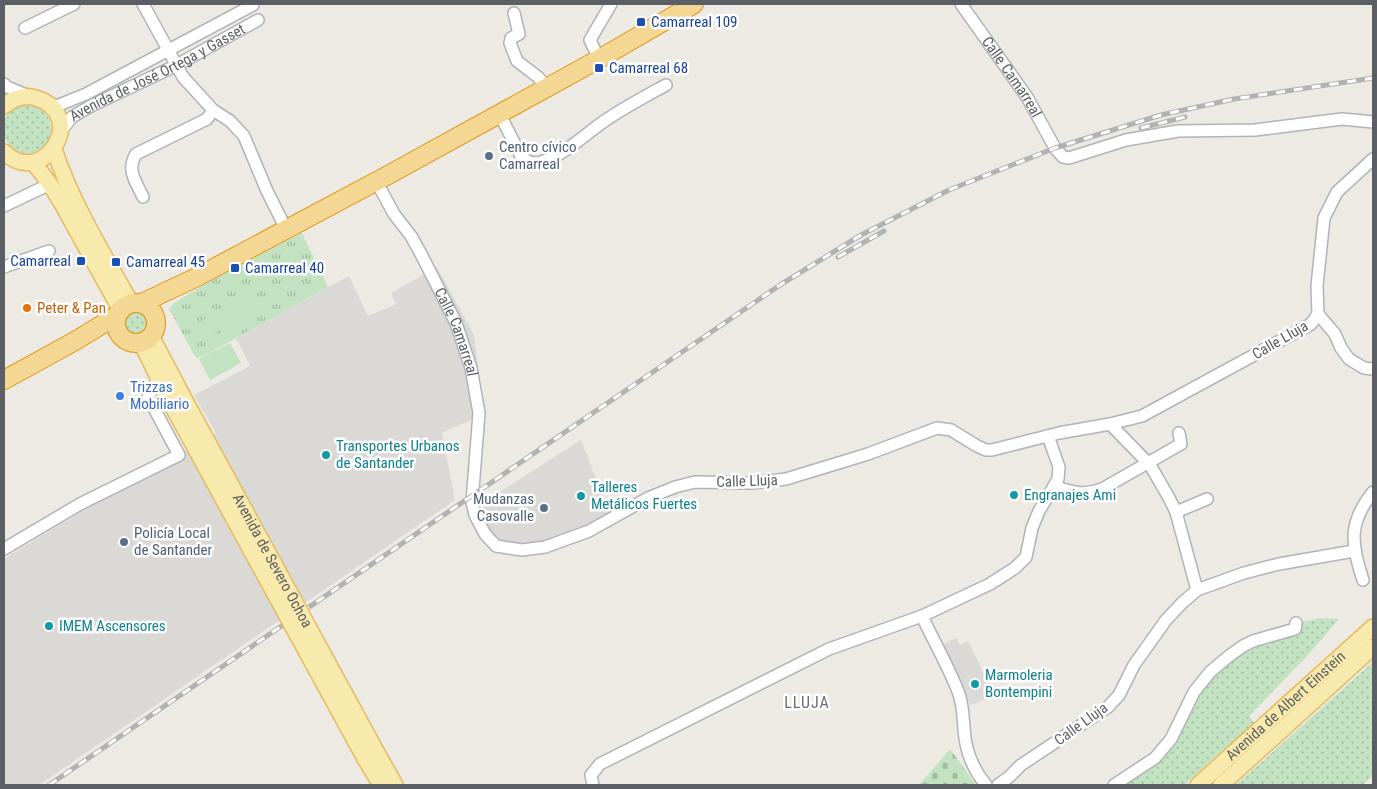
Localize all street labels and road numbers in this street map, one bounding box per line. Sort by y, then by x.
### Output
street label: Avenida de José Ortega y Gasset [66,20,248,125]
street label: Calle Camarreal [978,33,1045,121]
street label: Calle Camarreal [431,285,481,378]
street label: Calle Lluja [1249,317,1311,363]
street label: Calle Lluja [716,471,778,491]
street label: Avenida de Severo Ochoa [229,491,316,631]
street label: Avenida de Albert Einstein [1222,647,1349,765]
street label: Calle Lluja [1051,699,1111,749]

